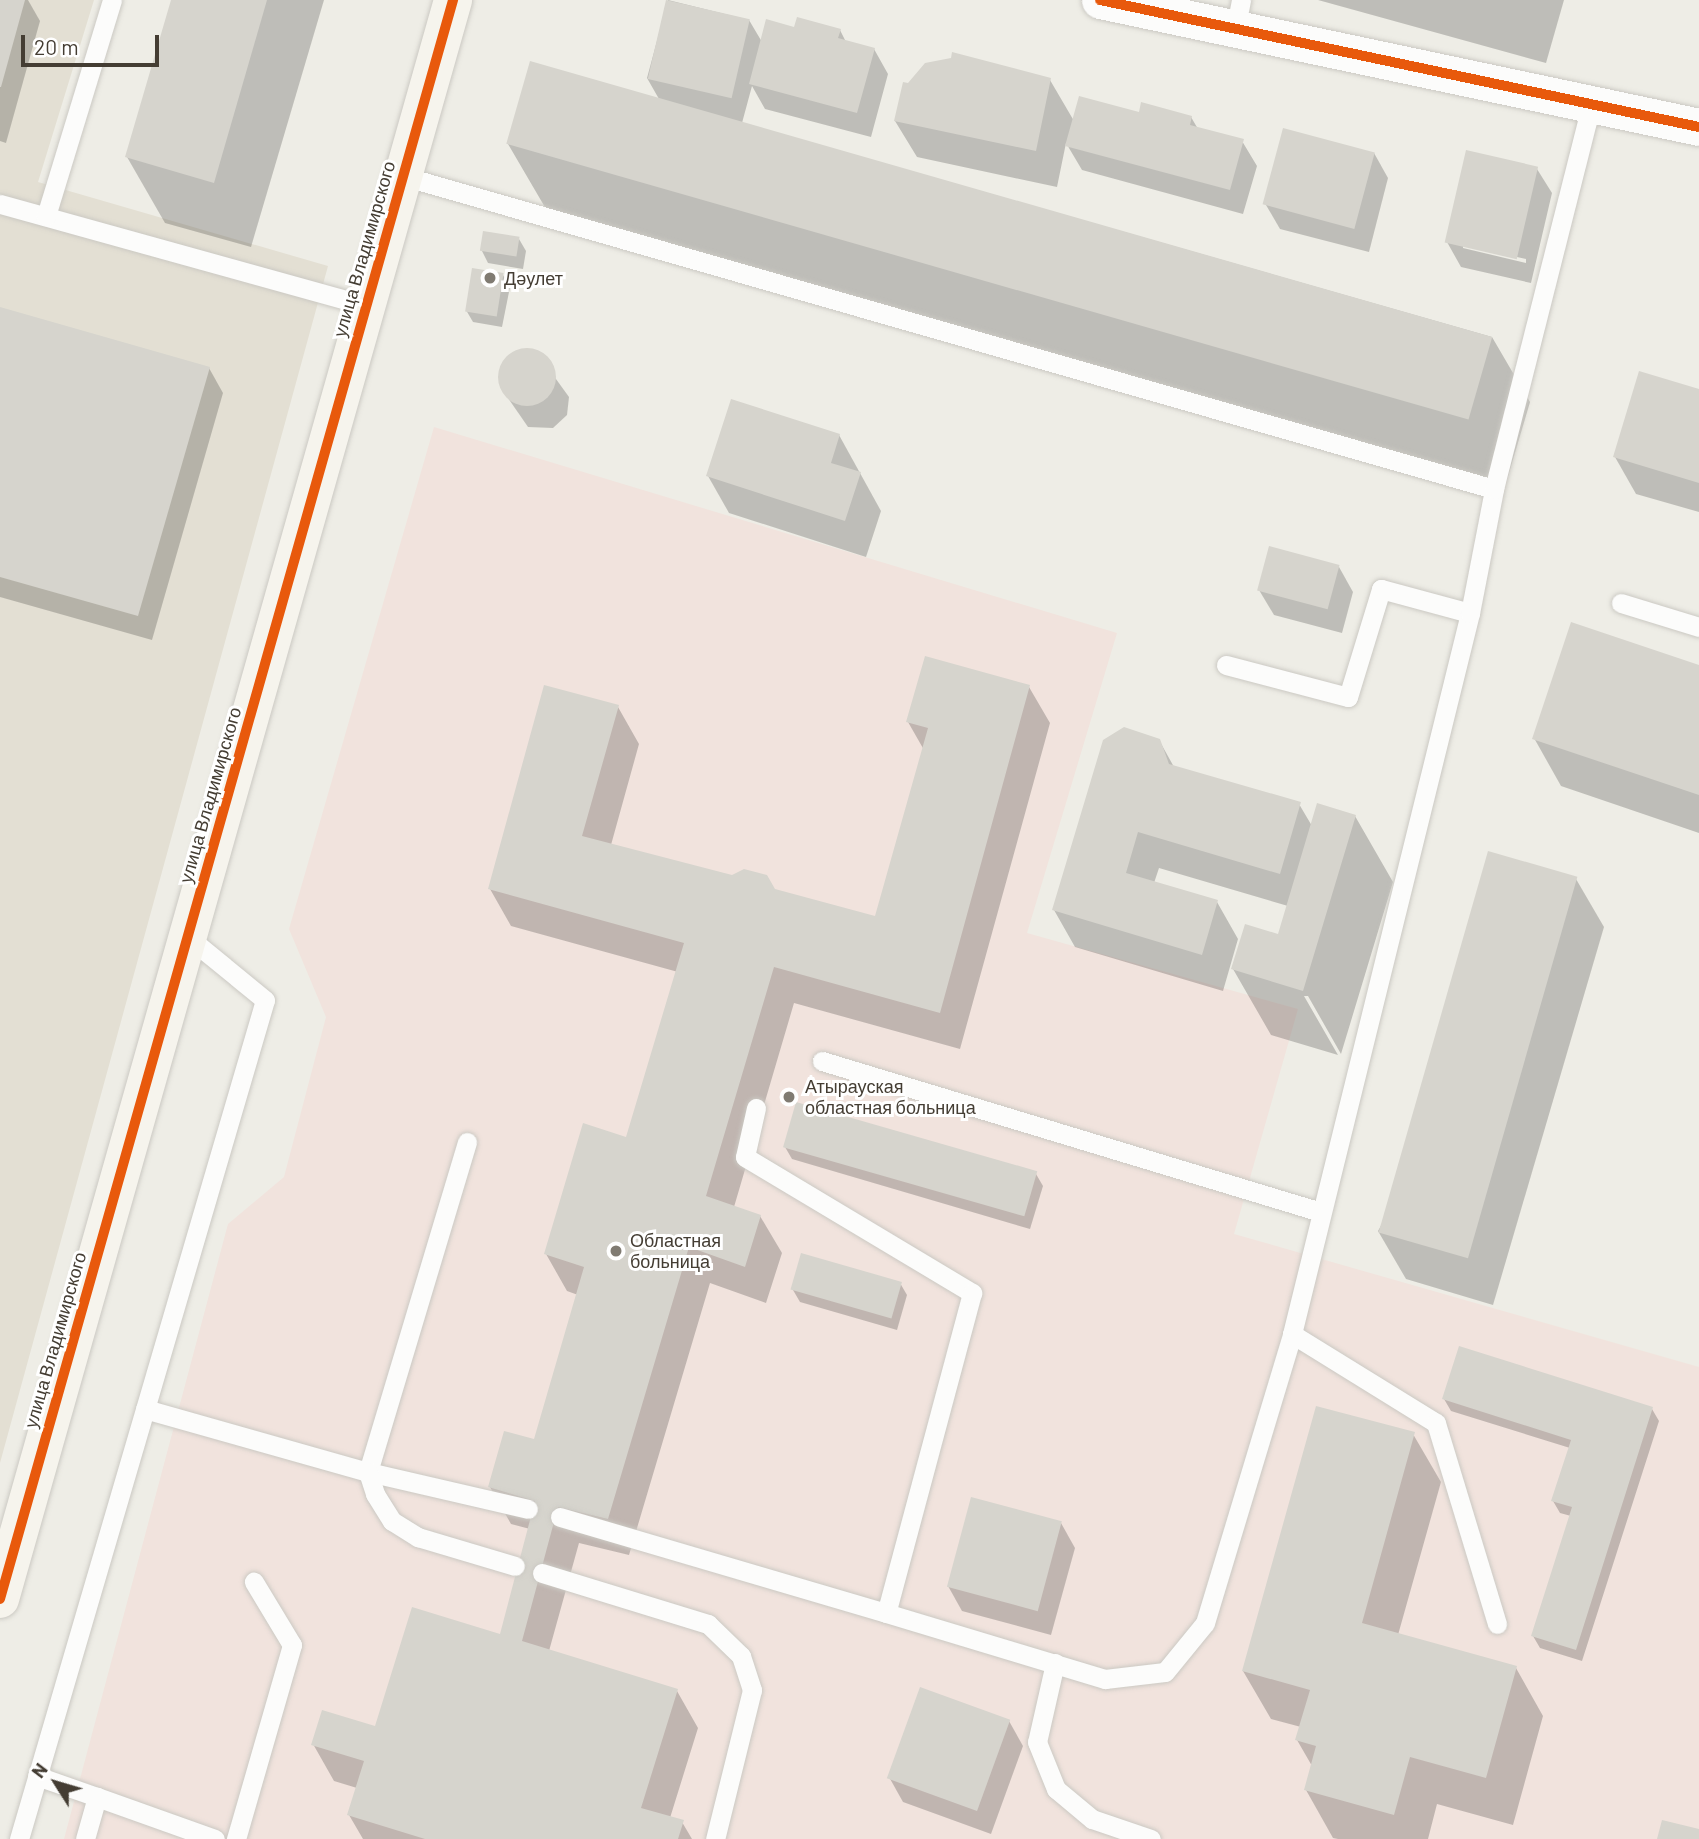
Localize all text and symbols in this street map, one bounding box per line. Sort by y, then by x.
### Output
scale bar [24,21,163,65]
text: 20 m [34,34,79,59]
street label: улица Владимирского [329,159,399,339]
place label: Дәулет [504,267,563,289]
marker: Дәулет [482,270,498,286]
street label: улица Владимирского [175,705,245,885]
place label: Атырауская областная больница [805,1076,976,1118]
marker: Атырауская областная больница [779,1087,799,1107]
place label: Областная больница [630,1230,721,1272]
marker: Областная больница [608,1243,624,1259]
street label: улица Владимирского [20,1250,90,1430]
north arrow [21,1748,91,1818]
text: N [26,1758,52,1782]

